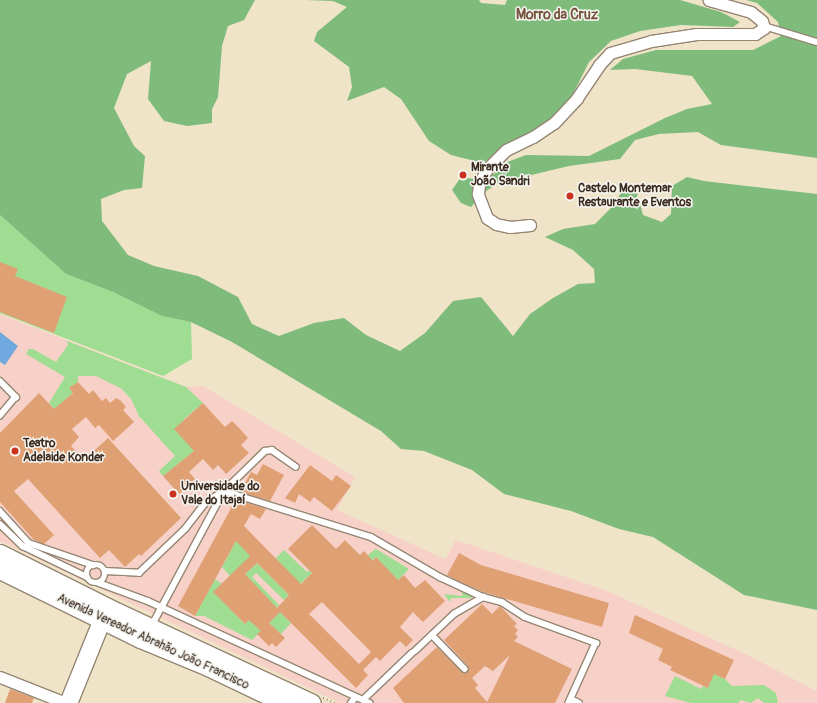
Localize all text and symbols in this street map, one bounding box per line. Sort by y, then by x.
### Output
district label: Morro da Cruz [516,7,598,23]
place label: Mirante João Sandri [471,161,530,189]
marker: Mirante João Sandri [458,170,468,180]
place label: Castelo Montemar Restaurante e Eventos [578,182,691,210]
marker: Castelo Montemar Restaurante e Eventos [565,191,575,201]
place label: Teatro Adelaide Konder [23,437,104,465]
marker: Teatro Adelaide Konder [10,446,20,456]
place label: Universidade do Vale do Itajaí [181,480,259,508]
marker: Universidade do Vale do Itajaí [168,489,178,499]
street label: Avenida Vereador Abrahão João Francisco [55,591,251,693]

